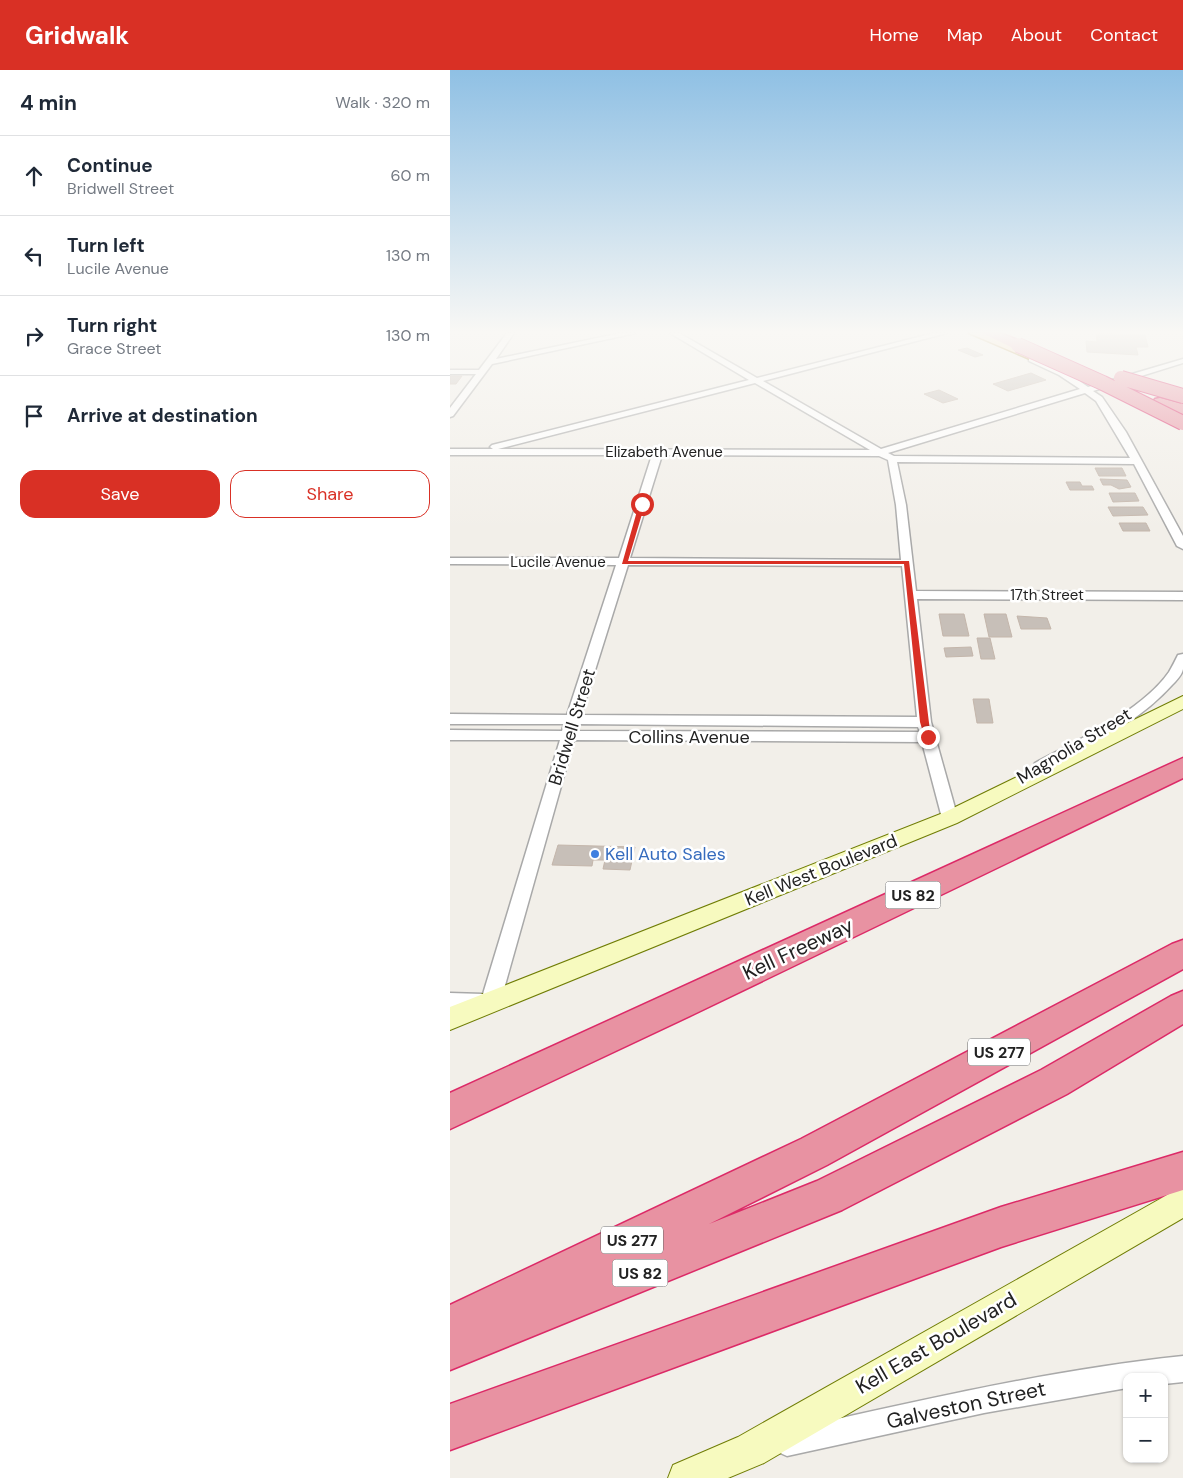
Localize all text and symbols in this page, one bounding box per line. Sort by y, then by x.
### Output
text: Gridwalk [25,20,129,51]
text: Home [869,23,919,47]
text: Map [947,23,983,47]
text: About [1011,23,1062,47]
text: Contact [1090,23,1158,47]
text: 4 min [20,89,77,117]
text: Walk · 320 m [335,92,430,113]
text: Continue [67,153,153,178]
icon: ahead [20,162,48,190]
text: 60 m [390,165,430,186]
text: Bridwell Street [67,178,174,199]
text: Turn left [67,233,145,258]
icon: left [20,242,48,270]
text: 130 m [386,245,430,266]
text: Lucile Avenue [67,258,169,279]
text: Turn right [67,313,157,338]
icon: right [20,322,48,350]
text: 130 m [386,325,430,346]
text: Grace Street [67,338,162,359]
icon: arrive [20,402,48,430]
text: Arrive at destination [67,403,258,428]
street label: Elizabeth Avenue [605,442,723,462]
button: Save [20,470,220,518]
button: Share [230,470,430,518]
route start [631,493,654,516]
street label: Lucile Avenue [510,552,606,572]
street label: 17th Street [1010,585,1084,605]
street label: Bridwell Street [543,666,601,788]
street label: Magnolia Street [1012,702,1136,790]
street label: Collins Avenue [628,725,750,749]
route end [917,726,940,749]
street label: Kell West Boulevard [741,828,901,912]
place label: Kell Auto Sales [605,842,726,866]
marker: Kell Auto Sales [589,848,601,860]
road number: US 82 [886,882,940,908]
street label: Kell Freeway [738,911,858,987]
road number: US 277 [968,1039,1030,1066]
road number: US 277 [601,1226,663,1254]
road number: US 82 [612,1260,668,1286]
street label: Kell East Boulevard [850,1286,1022,1400]
map controls [1123,1373,1168,1463]
button: + [1123,1373,1168,1418]
street label: Galveston Street [884,1374,1048,1436]
button: − [1123,1418,1168,1463]

